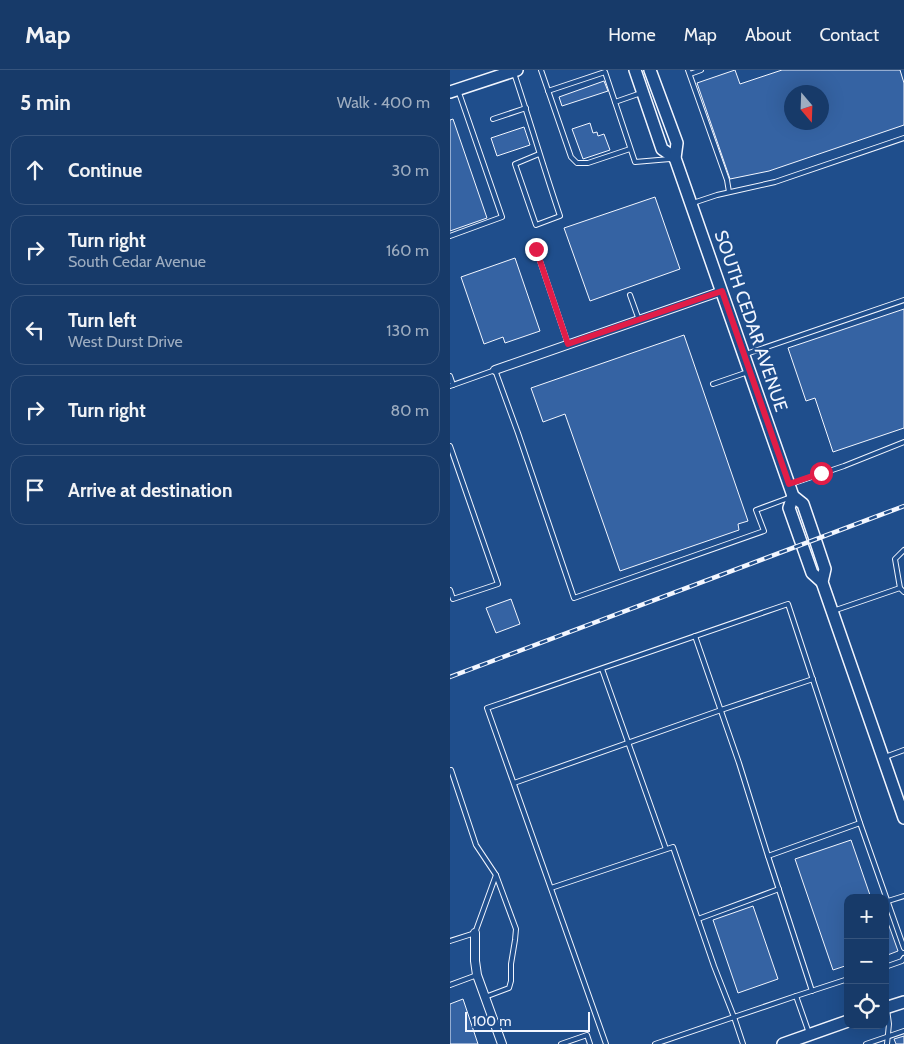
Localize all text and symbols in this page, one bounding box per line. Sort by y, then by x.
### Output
text: Map [25,20,71,49]
text: Home [608,24,656,46]
text: Map [684,24,717,46]
text: About [745,24,791,46]
text: Contact [819,24,879,46]
north arrow [784,85,829,130]
text: 5 min [20,90,71,115]
text: Walk · 400 m [337,93,430,112]
icon: ahead [21,156,49,184]
text: Continue [68,159,142,182]
text: 30 m [392,161,429,180]
street label: SOUTH CEDAR AVENUE [710,227,792,415]
text: Turn right [68,229,146,252]
icon: right [21,236,49,264]
route end [525,238,548,261]
text: 160 m [386,241,429,260]
text: South Cedar Avenue [68,252,206,271]
text: Turn left [68,309,136,332]
icon: left [21,316,49,344]
text: 130 m [386,321,429,340]
text: West Durst Drive [68,332,183,351]
icon: right [21,396,49,424]
text: Turn right [68,399,146,422]
text: 80 m [391,401,429,420]
route start [810,462,833,485]
icon: arrive [21,476,49,504]
text: Arrive at destination [68,479,232,502]
map controls [844,894,889,1029]
button: + [844,894,889,939]
button: − [844,939,889,984]
button: locate [844,984,889,1029]
scale bar [465,1009,590,1032]
text: 100 m [472,1012,512,1030]

